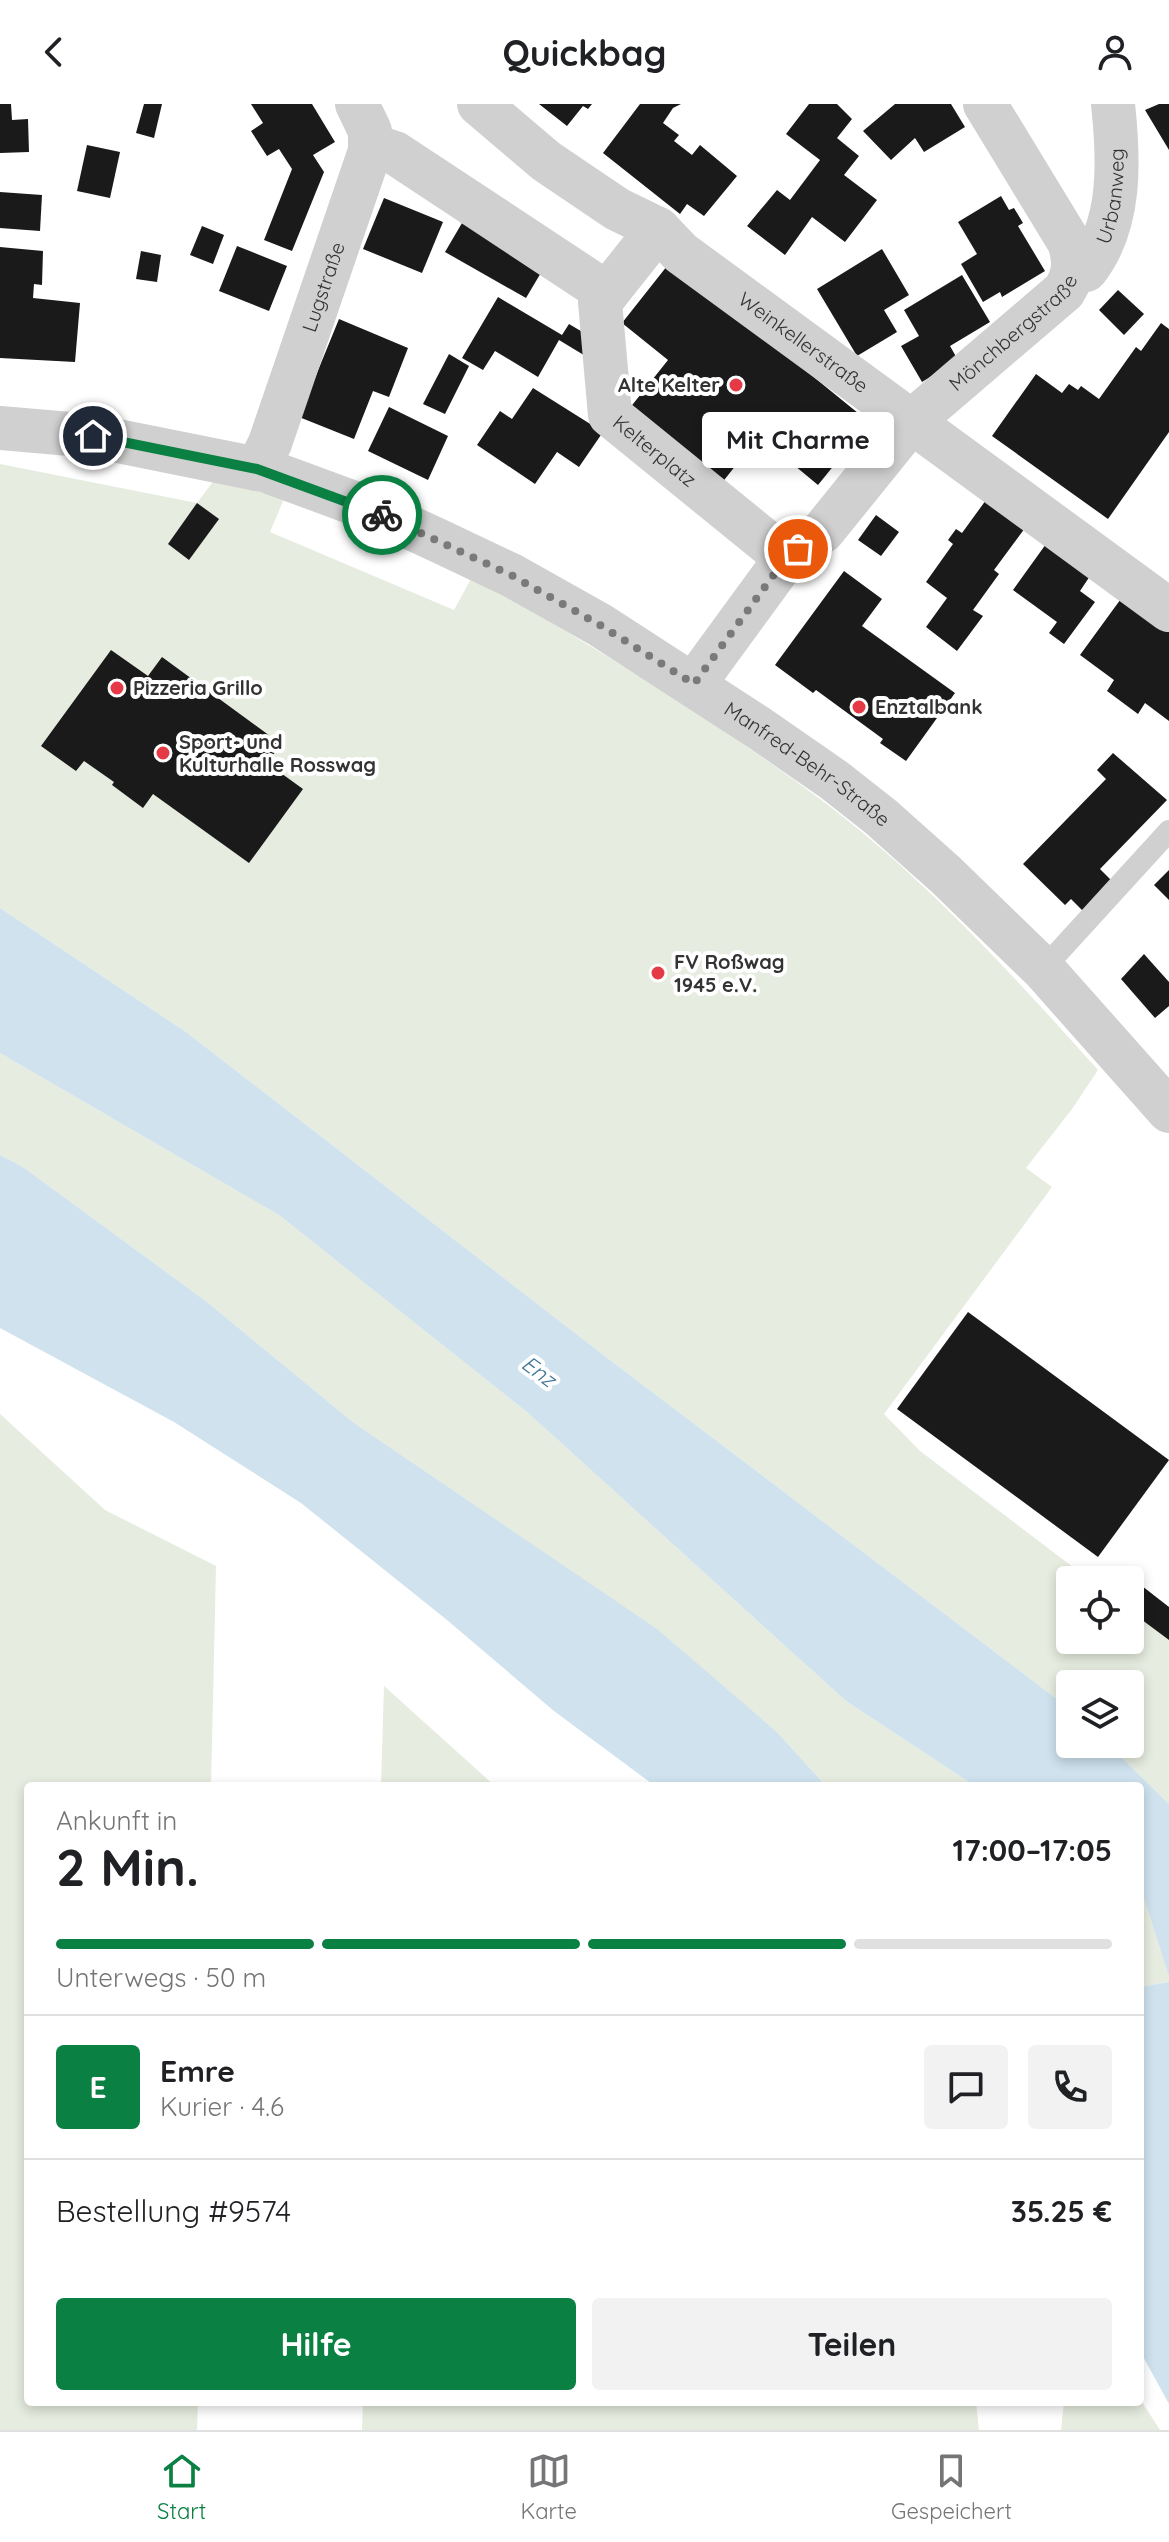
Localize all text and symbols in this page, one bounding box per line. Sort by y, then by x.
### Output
icon: back [32,30,76,74]
text: Quickbag [502,30,667,75]
icon: person [1093,30,1137,74]
street label: Urbanweg [1090,148,1129,247]
street label: Lugstraße [296,239,350,335]
street label: Mönchbergstraße [944,271,1083,396]
street label: Weinkellerstraße [734,286,873,398]
place label: Alte Kelter [618,372,720,397]
marker: Alte Kelter [727,376,745,394]
pin [59,402,127,470]
street label: Kelterplatz [608,410,701,492]
callout: Mit Charme [702,413,894,469]
icon: home [71,414,115,458]
text: Mit Charme [726,423,870,456]
courier [342,475,422,555]
icon: bike [360,493,404,537]
pin [764,515,832,583]
icon: bag [776,527,820,571]
place label: Pizzeria Grillo [133,675,263,700]
marker: Pizzeria Grillo [108,679,126,697]
place label: Enztalbank [875,694,983,719]
street label: Manfred-Behr-Straße [720,696,896,831]
marker: Enztalbank [850,698,868,716]
place label: Sport- und Kulturhalle Rosswag [179,729,376,777]
marker: Sport- und Kulturhalle Rosswag [154,744,172,762]
place label: FV Roßwag 1945 e.V. [674,949,785,997]
marker: FV Roßwag 1945 e.V. [649,964,667,982]
water label: Enz [516,1349,564,1394]
map controls [1056,1566,1144,1758]
button: locate [1056,1566,1144,1654]
button: layers [1056,1670,1144,1758]
text: Ankunft in [56,1804,177,1837]
text: 17:00–17:05 [953,1831,1112,1869]
text: 2 Min. [56,1834,199,1899]
text: Unterwegs · 50 m [56,1961,266,1994]
button: chat [924,2045,1008,2129]
button: phone [1028,2045,1112,2129]
text: Emre [160,2052,235,2090]
text: E [89,2068,107,2106]
text: Kurier · 4.6 [160,2090,284,2123]
text: Bestellung #9574 [56,2192,291,2230]
text: 35.25 € [1011,2192,1112,2230]
button: Hilfe [56,2298,576,2390]
button: Teilen [592,2298,1112,2390]
tab: Start [157,2449,206,2525]
tab: Karte [520,2449,577,2525]
tab: Gespeichert [891,2449,1012,2525]

